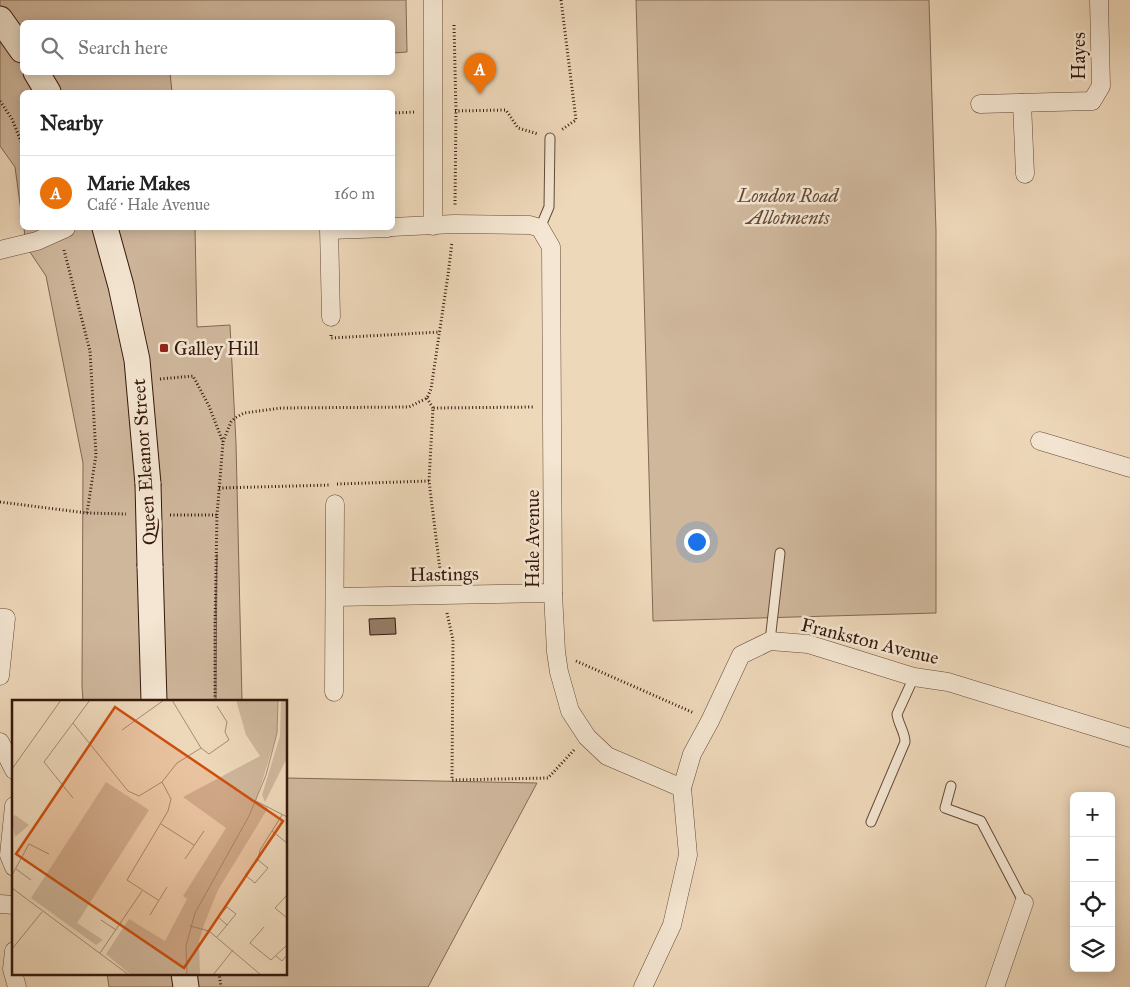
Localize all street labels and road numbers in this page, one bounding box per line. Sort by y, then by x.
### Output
street label: Hayes [1067,32,1090,80]
street label: Queen Eleanor Street [127,378,161,546]
street label: Hale Avenue [521,490,544,588]
street label: Hastings [409,562,479,587]
street label: Frankston Avenue [799,613,941,669]

